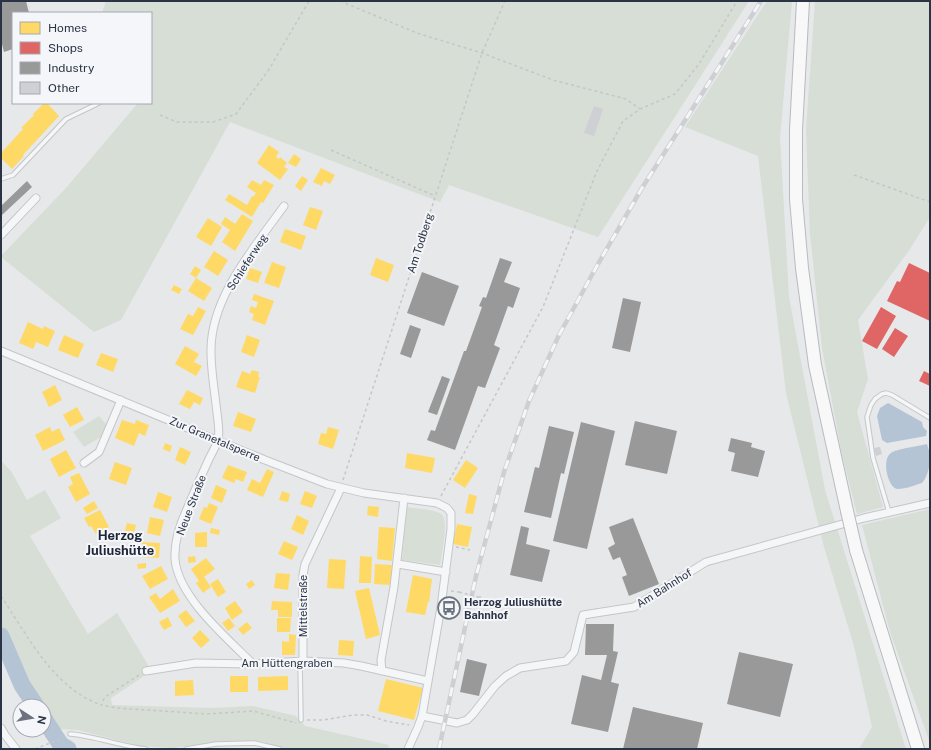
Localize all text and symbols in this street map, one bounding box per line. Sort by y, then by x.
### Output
legend [12,12,152,104]
text: Homes [48,21,87,35]
text: Shops [48,41,83,55]
text: Industry [48,61,95,75]
text: Other [48,81,80,95]
street label: Am Todberg [405,211,435,275]
street label: Schieferweg [224,231,270,292]
street label: Zur Granetalsperre [168,414,262,464]
street label: Neue Straße [174,473,208,537]
district label: Herzog Juliushütte [86,528,154,558]
street label: Am Bahnhof [634,566,694,610]
street label: Mittelstraße [297,575,309,637]
bus stop icon: Herzog Juliushütte Bahnhof [436,595,462,621]
place label: Herzog Juliushütte Bahnhof [464,596,562,621]
street label: Am Hüttengraben [241,657,333,669]
north arrow [12,698,52,738]
text: N [35,715,49,726]

